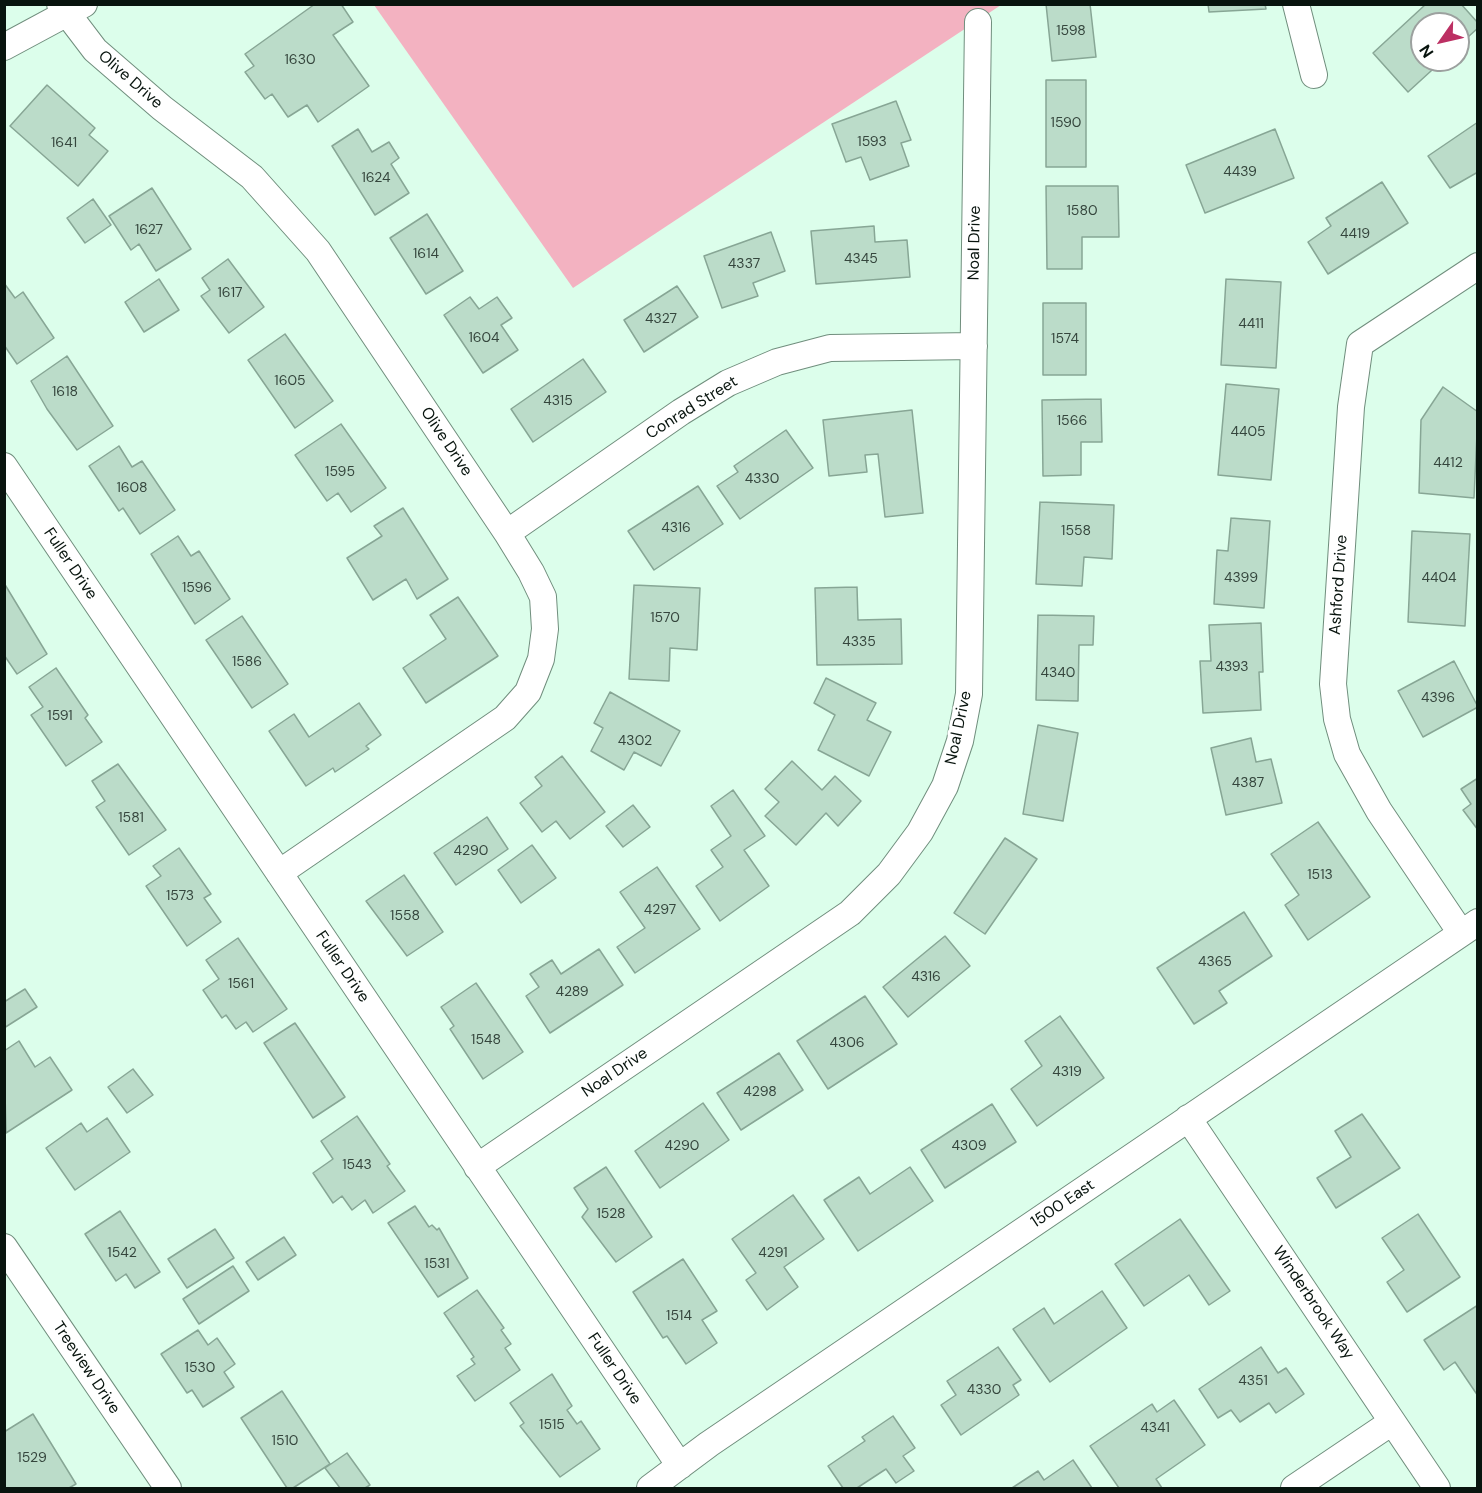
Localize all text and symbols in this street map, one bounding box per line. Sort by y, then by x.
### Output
north arrow [1410,12,1470,72]
house number: 1598 [1056,23,1086,39]
text: N [1414,41,1438,62]
street label: Olive Drive [94,47,166,113]
house number: 1630 [284,52,316,68]
house number: 1590 [1051,115,1081,131]
house number: 1593 [857,134,887,150]
house number: 1641 [51,135,77,151]
house number: 4439 [1223,164,1257,180]
house number: 1624 [361,170,391,186]
house number: 1580 [1067,203,1097,219]
street label: Noal Drive [965,205,985,281]
house number: 1627 [135,222,163,238]
house number: 4419 [1340,226,1370,242]
house number: 1614 [413,246,439,262]
house number: 4345 [844,251,878,267]
house number: 4337 [728,256,760,272]
house number: 1617 [217,285,243,301]
house number: 4327 [645,311,677,327]
house number: 4411 [1238,316,1264,332]
house number: 1604 [468,330,500,346]
house number: 1574 [1051,331,1079,347]
street label: Conrad Street [643,372,741,444]
house number: 1605 [274,373,306,389]
house number: 1618 [52,384,78,400]
house number: 4315 [543,393,573,409]
street label: Olive Drive [416,404,476,480]
house number: 1566 [1057,413,1087,429]
house number: 4405 [1230,424,1266,440]
house number: 4412 [1433,455,1463,471]
house number: 1595 [325,464,355,480]
house number: 4330 [745,471,779,487]
house number: 1608 [116,480,148,496]
house number: 4316 [661,520,691,536]
house number: 1558 [1061,523,1091,539]
street label: Fuller Drive [39,525,101,603]
street label: Ashford Drive [1326,534,1352,636]
house number: 4399 [1224,570,1258,586]
house number: 4404 [1421,570,1457,586]
house number: 1596 [182,580,212,596]
house number: 1570 [650,610,680,626]
house number: 4335 [842,634,876,650]
house number: 1586 [232,654,262,670]
house number: 4393 [1215,659,1249,675]
house number: 4340 [1041,665,1075,681]
street label: Noal Drive [942,689,976,767]
house number: 4396 [1421,690,1455,706]
house number: 1591 [47,708,73,724]
house number: 4302 [618,733,652,749]
house number: 4387 [1232,775,1264,791]
house number: 1581 [118,810,144,826]
house number: 4290 [454,843,488,859]
house number: 1513 [1307,867,1333,883]
house number: 1573 [166,888,194,904]
house number: 4297 [644,902,676,918]
house number: 1558 [390,908,420,924]
street label: Fuller Drive [311,928,373,1006]
house number: 4365 [1198,954,1232,970]
house number: 4316 [911,969,941,985]
house number: 1561 [228,976,254,992]
house number: 4289 [555,984,589,1000]
house number: 1548 [471,1032,501,1048]
house number: 4306 [829,1035,865,1051]
street label: Noal Drive [579,1044,651,1102]
house number: 4319 [1052,1064,1082,1080]
house number: 4298 [743,1084,777,1100]
house number: 4290 [665,1138,699,1154]
house number: 4309 [951,1138,987,1154]
house number: 1543 [342,1157,372,1173]
street label: 1500 East [1028,1176,1098,1232]
house number: 1528 [596,1206,626,1222]
street label: Winderbrook Way [1268,1243,1358,1363]
house number: 1542 [107,1245,137,1261]
house number: 4291 [758,1245,788,1261]
house number: 1531 [424,1256,450,1272]
house number: 1514 [666,1308,692,1324]
street label: Treeview Drive [48,1318,124,1418]
street label: Fuller Drive [583,1330,645,1408]
house number: 1530 [185,1360,215,1376]
house number: 4351 [1238,1373,1268,1389]
house number: 4330 [967,1382,1001,1398]
house number: 1515 [539,1417,565,1433]
house number: 4341 [1140,1420,1170,1436]
house number: 1510 [272,1433,298,1449]
house number: 1529 [17,1450,47,1466]

